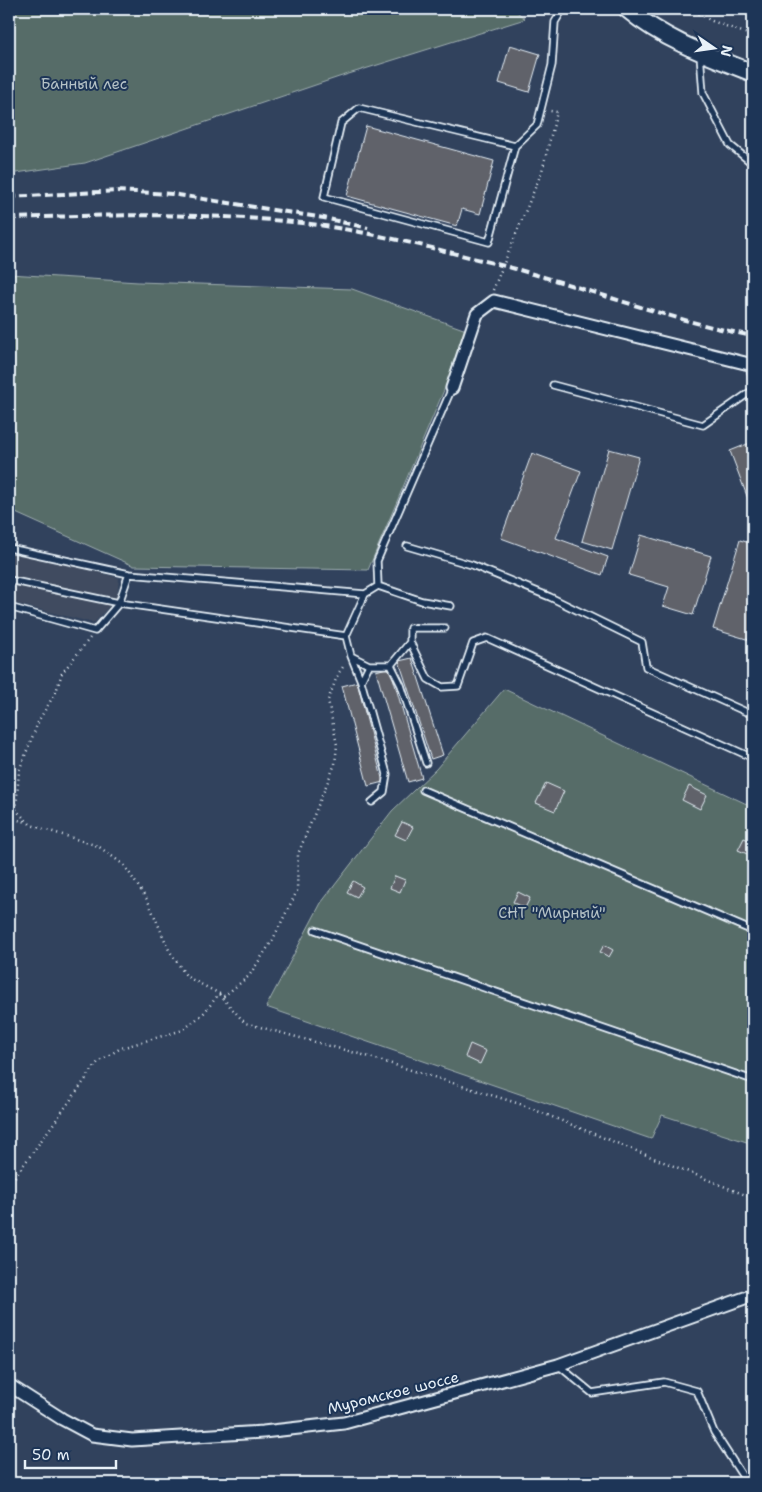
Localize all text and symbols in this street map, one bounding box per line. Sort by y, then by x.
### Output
north arrow [690,22,740,72]
text: N [717,43,737,58]
park label: Банный лес [41,74,127,94]
park label: СНТ "Мирный" [498,903,606,923]
street label: Муромское шоссе [325,1367,461,1419]
scale bar [25,1437,116,1469]
text: 50 m [32,1445,70,1465]

